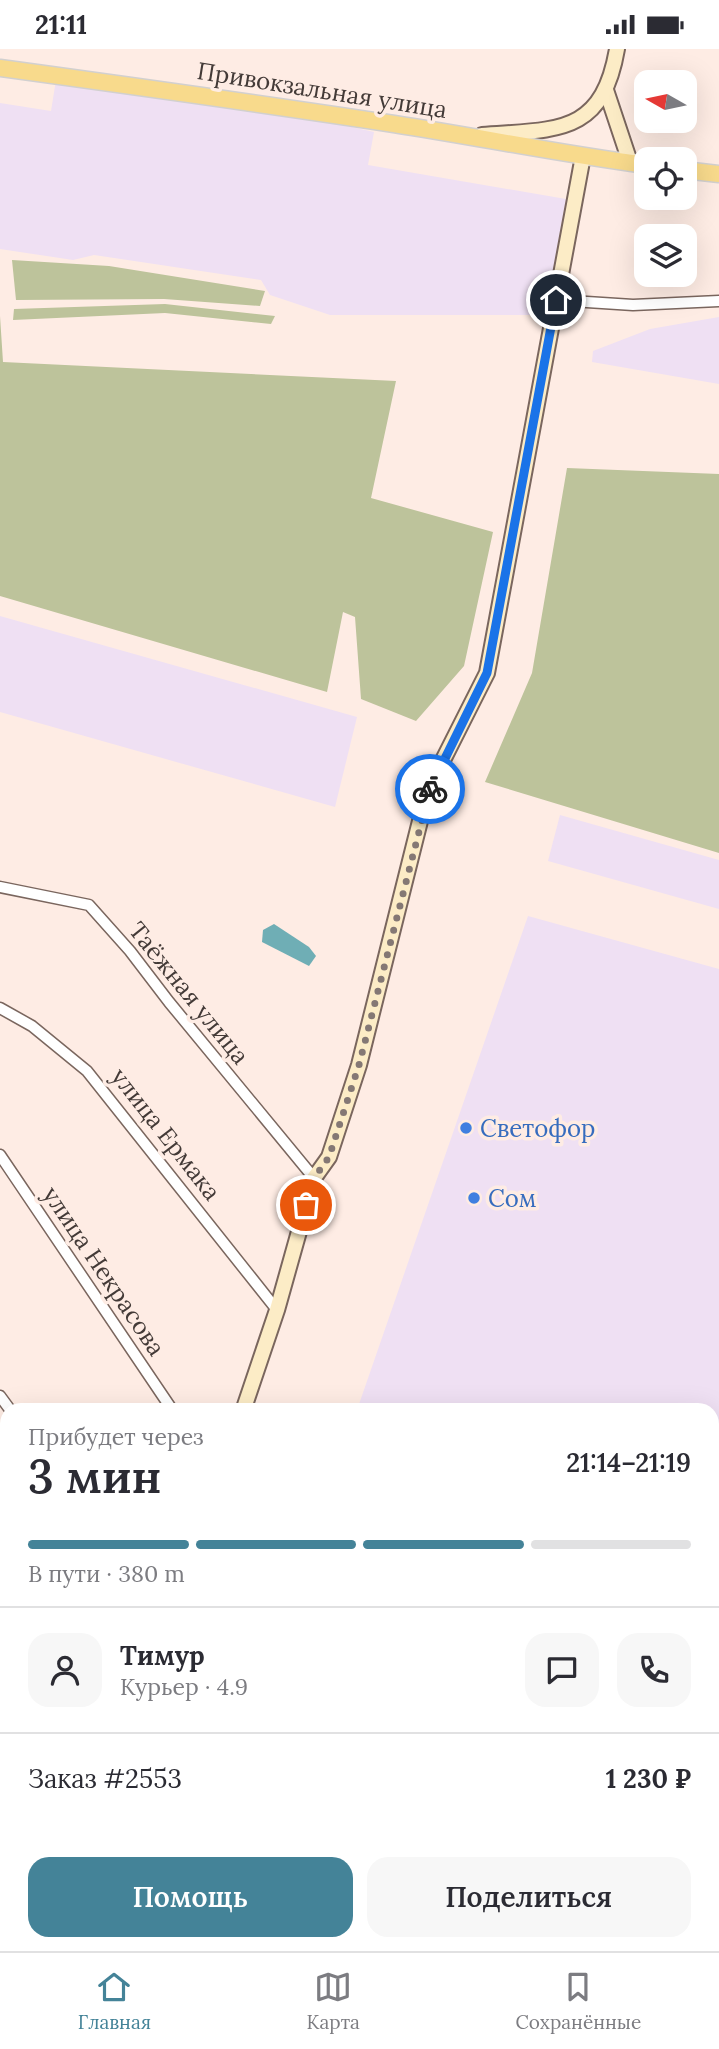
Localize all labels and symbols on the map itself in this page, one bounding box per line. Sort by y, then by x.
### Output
street label: Привокзальная улица [195,55,449,125]
north arrow [634,70,696,133]
pin [526,270,586,330]
courier [395,754,465,824]
street label: Таёжная улица [122,915,256,1071]
street label: улица Ермака [105,1061,227,1207]
place label: Светофор [480,1113,595,1144]
marker: Светофор [458,1120,474,1136]
pin [276,1175,336,1235]
street label: улица Некрасова [36,1180,172,1362]
place label: Сом [488,1183,537,1214]
marker: Сом [466,1190,482,1206]

